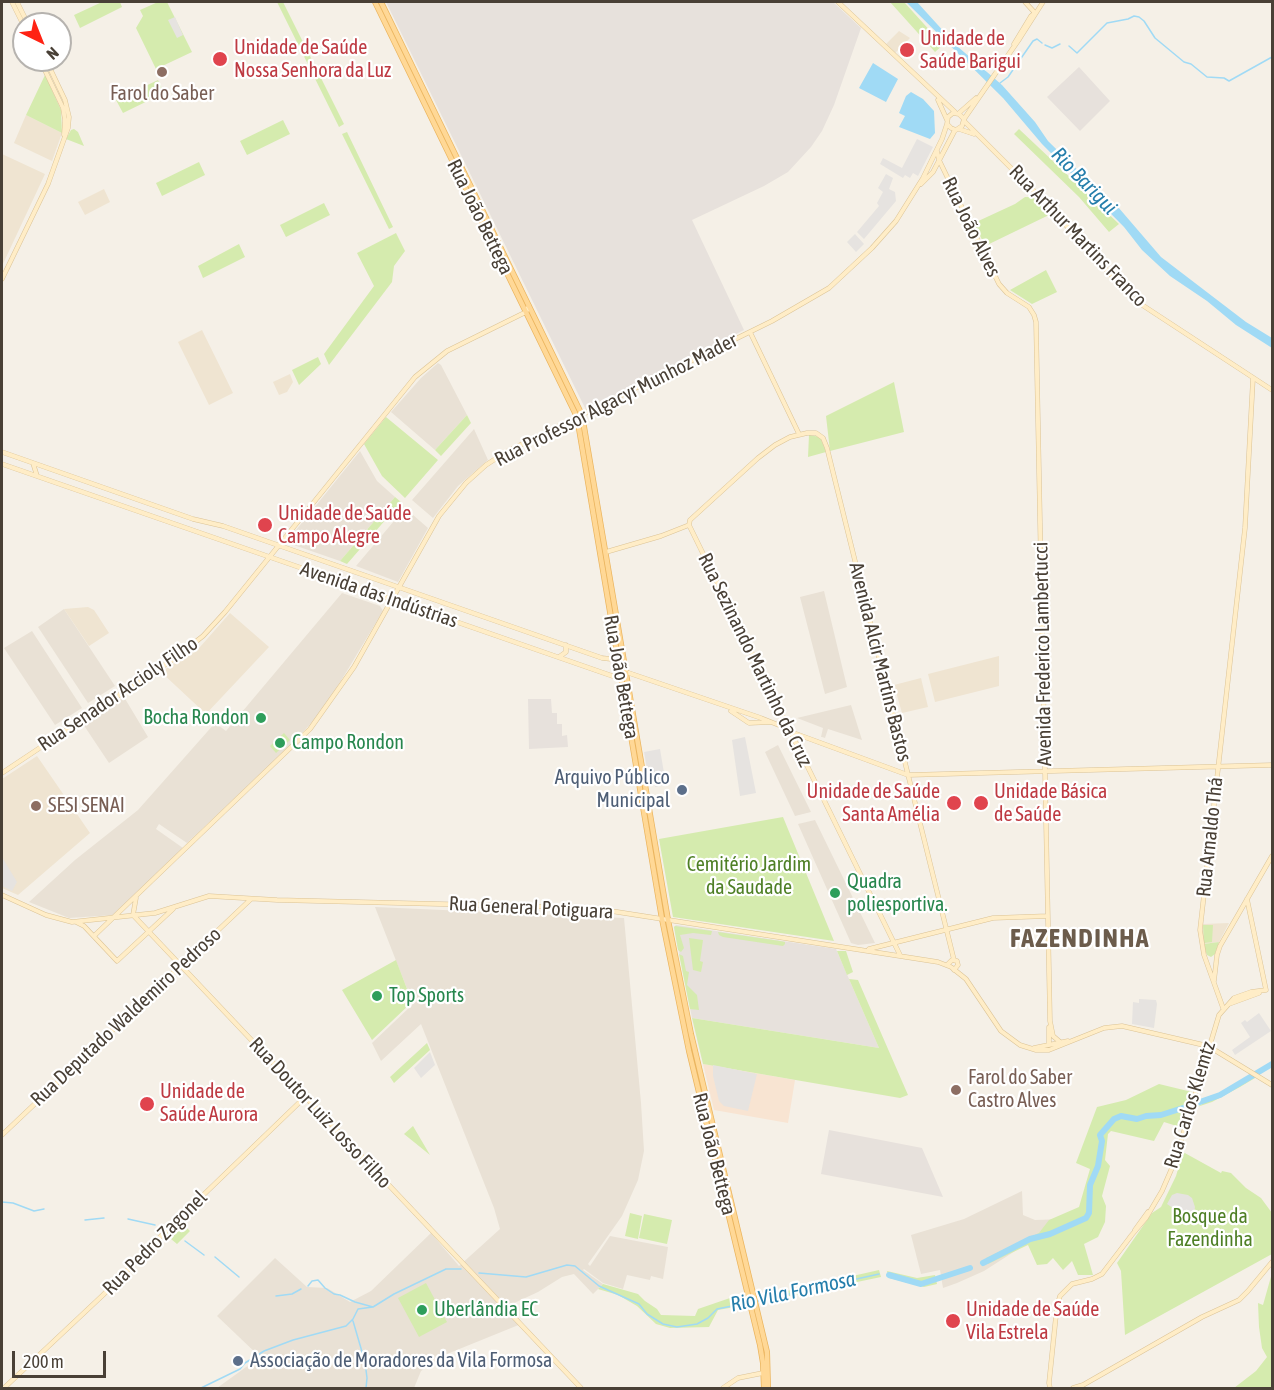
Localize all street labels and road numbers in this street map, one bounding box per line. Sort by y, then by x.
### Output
street label: Rua João Bettega [442,155,518,279]
street label: Rua Arthur Martins Franco [1004,160,1152,312]
street label: Rua João Alves [937,173,1005,281]
street label: Rua Professor Algacyr Munhoz Mader [491,328,741,472]
street label: Avenida Frederico Lambertucci [1029,542,1057,766]
street label: Rua Sezinando Martinho da Cruz [693,549,817,771]
street label: Avenida das Indústrias [297,557,461,633]
street label: Avenida Alcir Martins Bastos [844,560,916,764]
street label: Rua João Bettega [598,613,644,741]
street label: Rua Senador Accioly Filho [34,632,202,756]
street label: Rua Arnaldo Thá [1192,776,1228,898]
street label: Rua General Potiguara [448,892,614,924]
street label: Rua Deputado Waldemiro Pedroso [26,922,226,1112]
street label: Rua Doutor Luiz Losso Filho [244,1032,396,1194]
street label: Rua Carlos Klemtz [1159,1039,1221,1171]
street label: Rua João Bettega [687,1090,741,1218]
street label: Rua Pedro Zagonel [98,1186,212,1300]

